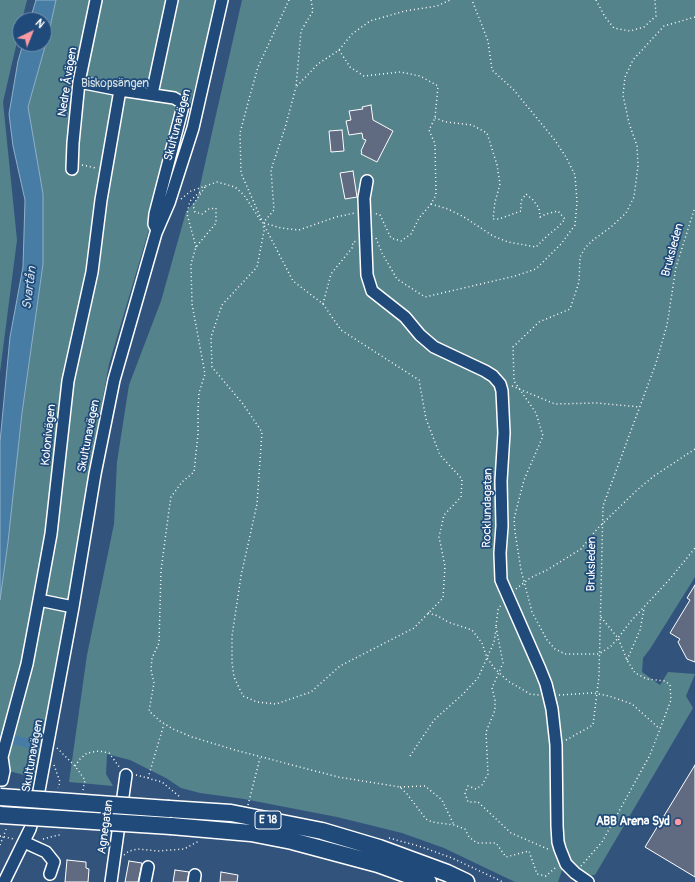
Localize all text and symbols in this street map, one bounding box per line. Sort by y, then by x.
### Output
north arrow [12,12,52,52]
text: N [33,16,47,31]
street label: Nedre Åvägen [55,46,81,118]
park label: Biskopsängen [81,77,149,91]
street label: Skultunavägen [162,88,194,162]
street label: Bruksleden [659,222,687,278]
water label: Svartån [20,265,40,311]
street label: Skultunavägen [75,398,103,474]
street label: Kolonivägen [39,404,59,466]
street label: Rocklundagatan [480,468,496,548]
street label: Bruksleden [584,537,600,591]
street label: Skultunavägen [20,718,46,794]
street label: Agnegatan [95,799,117,855]
road number: E 18 [255,811,281,829]
place label: ABB Arena Syd [596,815,670,829]
marker: ABB Arena Syd [673,817,683,827]

